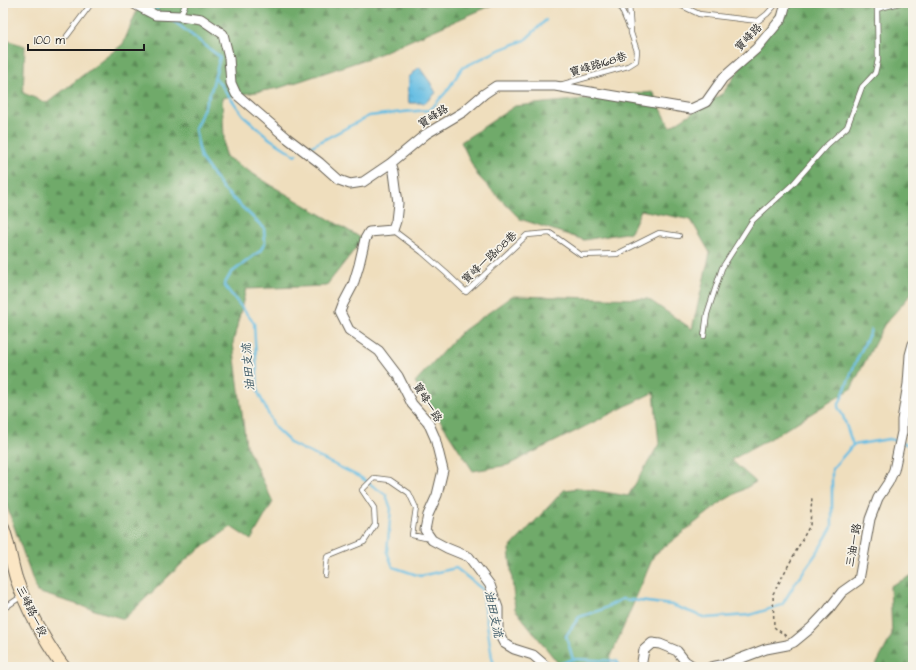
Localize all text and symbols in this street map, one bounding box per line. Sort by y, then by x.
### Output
street label: 寶峰路 [732,20,765,54]
scale bar [28,26,144,52]
text: 100 m [34,32,65,49]
street label: 寶峰路168巷 [568,49,629,80]
street label: 寶峰路 [415,101,451,132]
street label: 寶峰一路108巷 [458,228,520,287]
water label: 油田支流 [238,341,259,392]
street label: 寶峰一路 [410,380,446,425]
street label: 三油一路 [842,522,865,568]
street label: 三峰路一段 [13,583,50,639]
water label: 油田支流 [480,589,507,640]

